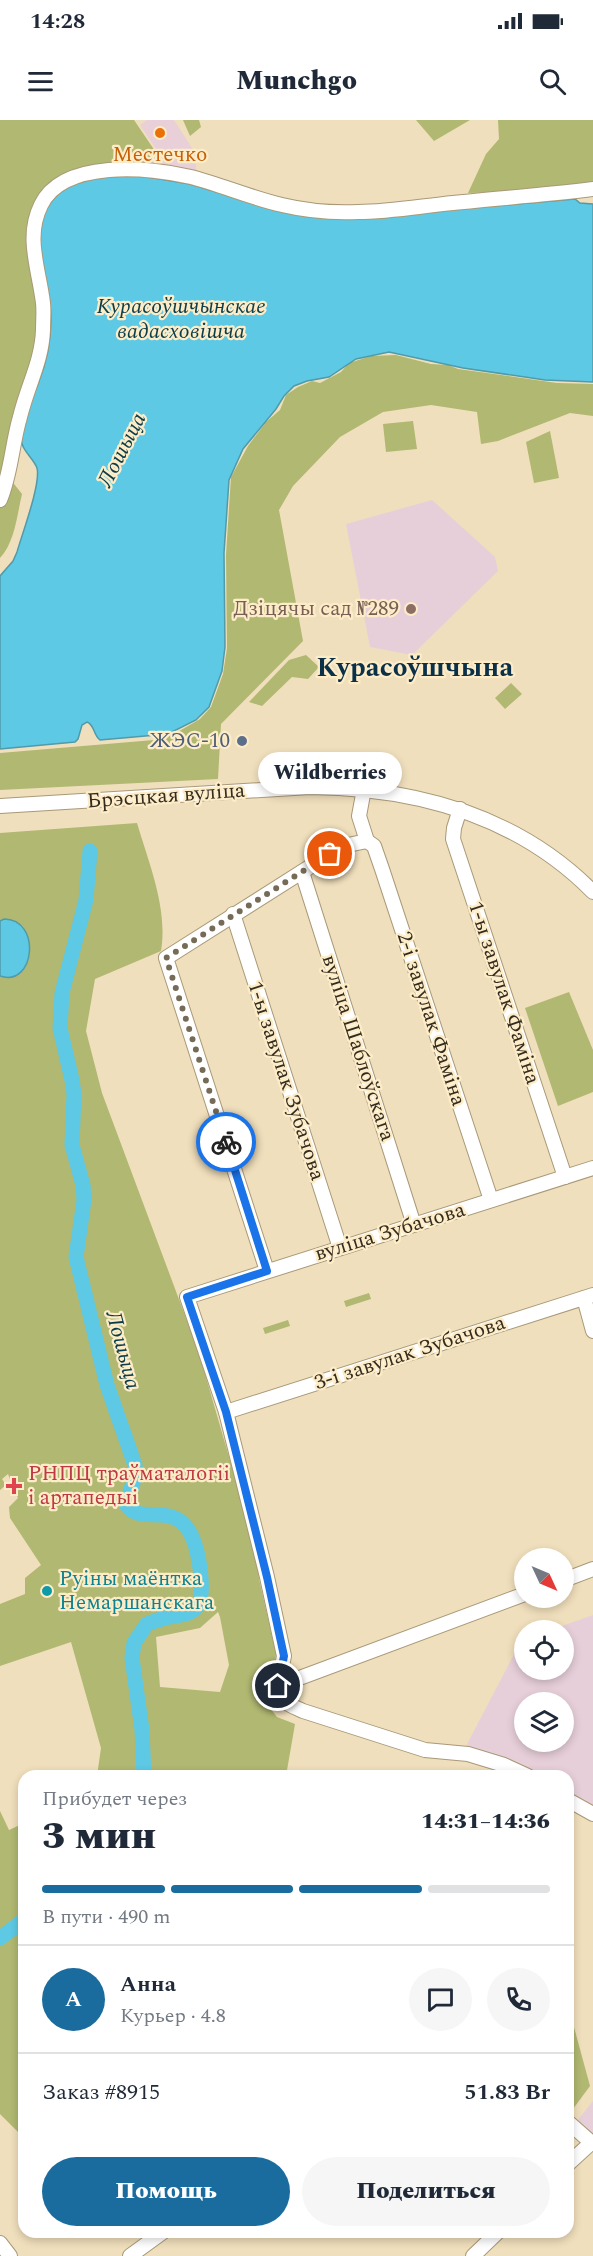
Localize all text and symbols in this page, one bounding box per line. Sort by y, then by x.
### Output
text: 14:28 [30,5,85,38]
text: Munchgo [236,60,357,102]
icon: menu [24,65,57,98]
icon: search [536,65,569,98]
marker: Местечко [153,126,167,140]
place label: Местечко [113,139,207,171]
water label: Курасоўшчынскае вадасховішча [96,290,266,348]
water label: Лошыца [89,407,155,494]
place label: Дзіцячы сад №289 [233,593,399,625]
marker: Дзіцячы сад №289 [404,602,418,616]
district label: Курасоўшчына [317,647,513,689]
place label: ЖЭС-10 [149,725,230,757]
marker: ЖЭС-10 [235,734,249,748]
callout: Wildberries [258,752,402,794]
text: Wildberries [273,758,387,788]
street label: Брэсцкая вуліца [86,774,247,817]
pin [304,828,355,879]
icon: bag [313,837,346,870]
street label: 1-ы завулак Фаміна [459,897,549,1089]
street label: 2-і завулак Фаміна [388,928,475,1111]
street label: вуліца Шаблоўскага [313,951,404,1146]
street label: 1-ы завулак Зубачова [239,977,334,1186]
courier [196,1112,256,1172]
icon: bike [210,1126,243,1159]
street label: вуліца Зубачова [311,1194,470,1270]
water label: Лошыца [96,1306,149,1393]
street label: 3-і завулак Зубачова [310,1307,510,1399]
place label: РНПЦ траўматалогіі і артапедыі [28,1458,230,1514]
marker: РНПЦ траўматалогіі і артапедыі [5,1477,23,1495]
north arrow [514,1548,574,1608]
map controls [514,1548,574,1752]
place label: Руіны маёнтка Немаршанскага [59,1563,215,1619]
marker: Руіны маёнтка Немаршанскага [40,1584,54,1598]
button: locate [514,1620,574,1680]
pin [252,1660,303,1711]
icon: home [261,1669,294,1702]
button: layers [514,1692,574,1752]
text: Прибудет через [42,1784,187,1814]
text: 14:31–14:36 [421,1805,550,1838]
text: 3 мин [42,1807,156,1866]
text: В пути · 490 m [42,1902,170,1932]
text: Анна [120,1968,176,2001]
button: chat [409,1968,472,2031]
button: phone [487,1968,550,2031]
text: А [65,1983,82,2016]
text: Курьер · 4.8 [120,2001,226,2031]
text: Заказ #8915 [42,2076,160,2109]
text: 51.83 Br [464,2076,550,2109]
button: Помощь [42,2157,290,2226]
button: Поделиться [302,2157,550,2226]

